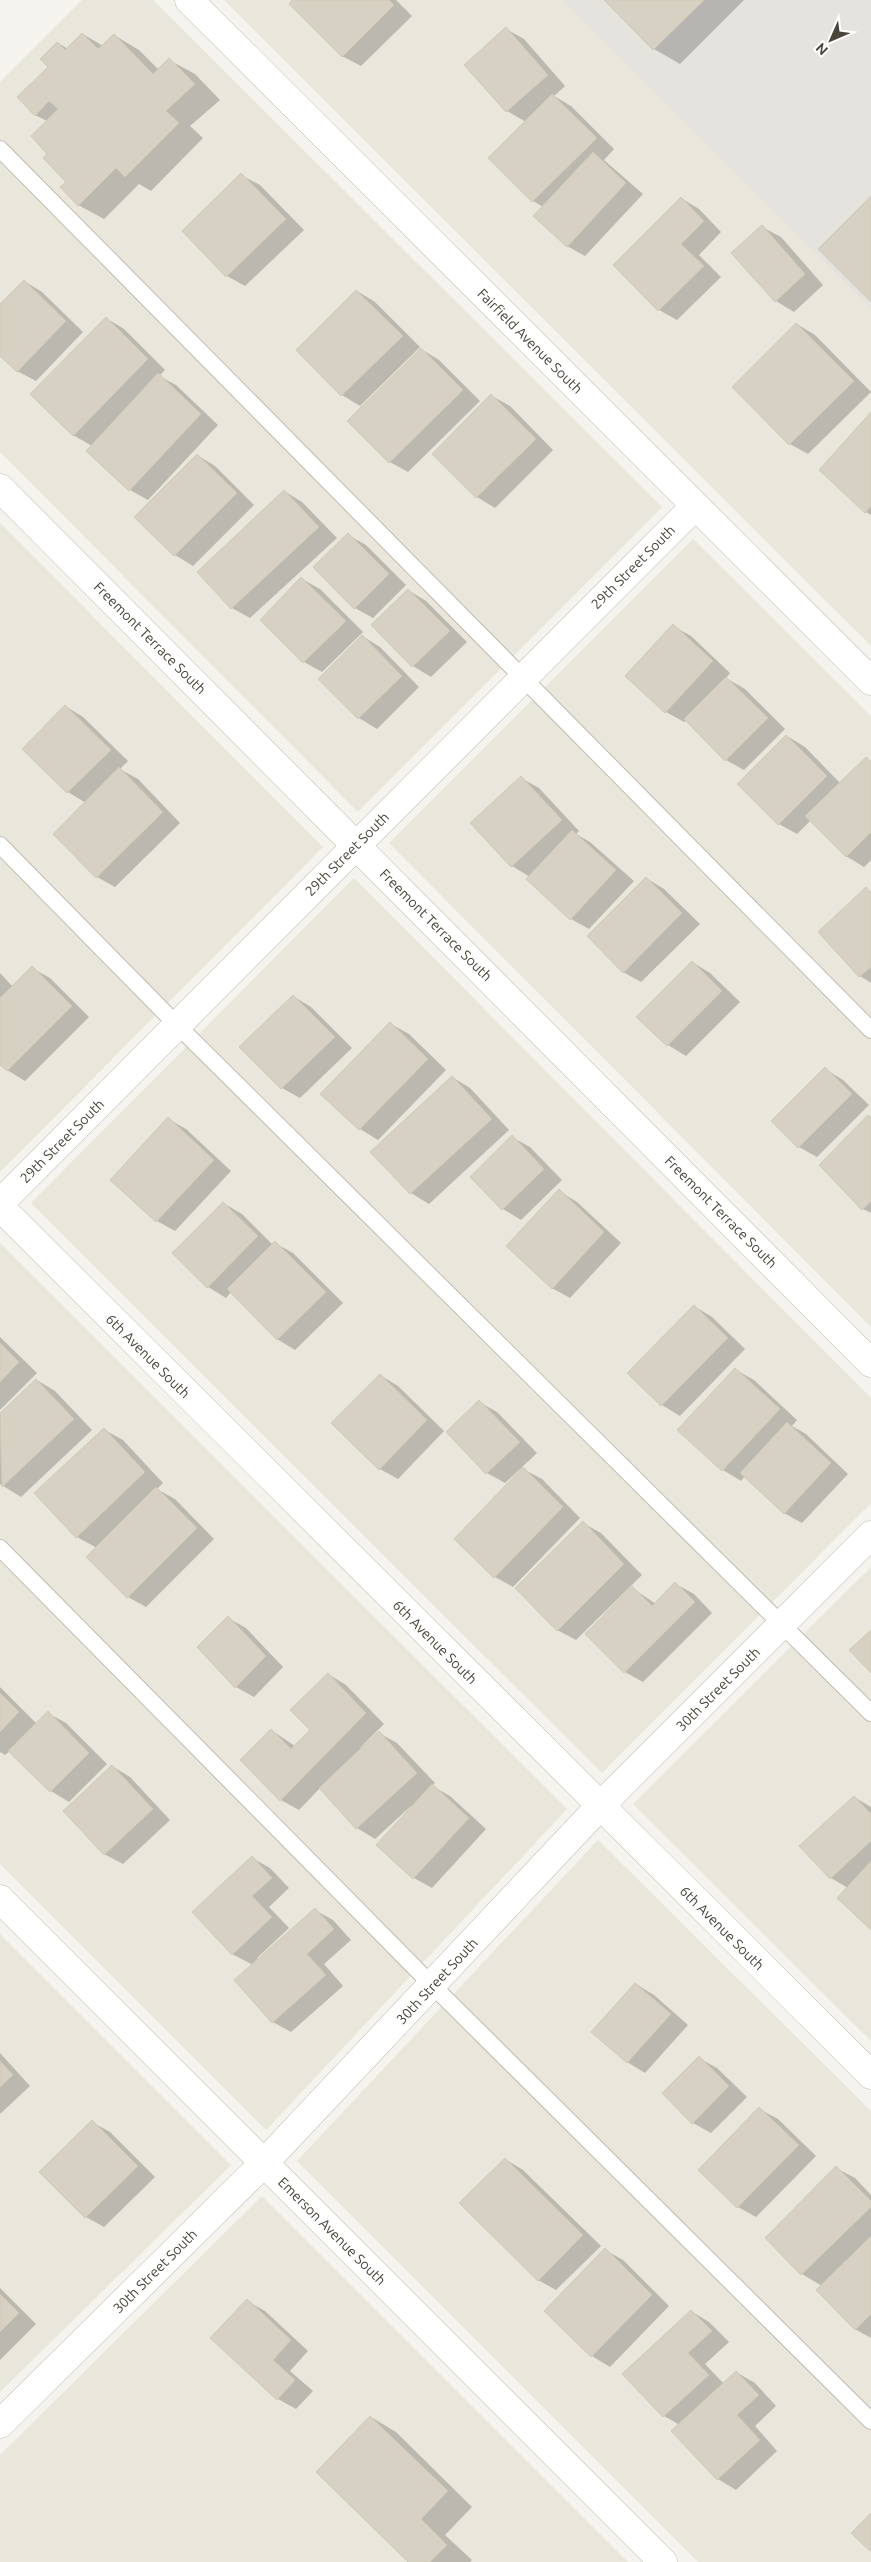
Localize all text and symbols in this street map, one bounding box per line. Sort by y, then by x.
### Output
north arrow [806,15,856,65]
text: N [812,40,831,59]
street label: Fairfield Avenue South [474,285,586,397]
street label: 29th Street South [588,522,678,612]
street label: Freemont Terrace South [91,579,209,697]
street label: 29th Street South [302,809,392,899]
street label: Freemont Terrace South [377,866,495,984]
street label: 29th Street South [17,1096,107,1186]
street label: Freemont Terrace South [662,1153,780,1271]
street label: 6th Avenue South [103,1311,193,1401]
street label: 6th Avenue South [390,1597,480,1687]
street label: 30th Street South [673,1644,763,1734]
street label: 6th Avenue South [677,1883,767,1973]
street label: 30th Street South [393,1935,481,2027]
street label: Emerson Avenue South [275,2174,389,2288]
street label: 30th Street South [110,2226,200,2316]

